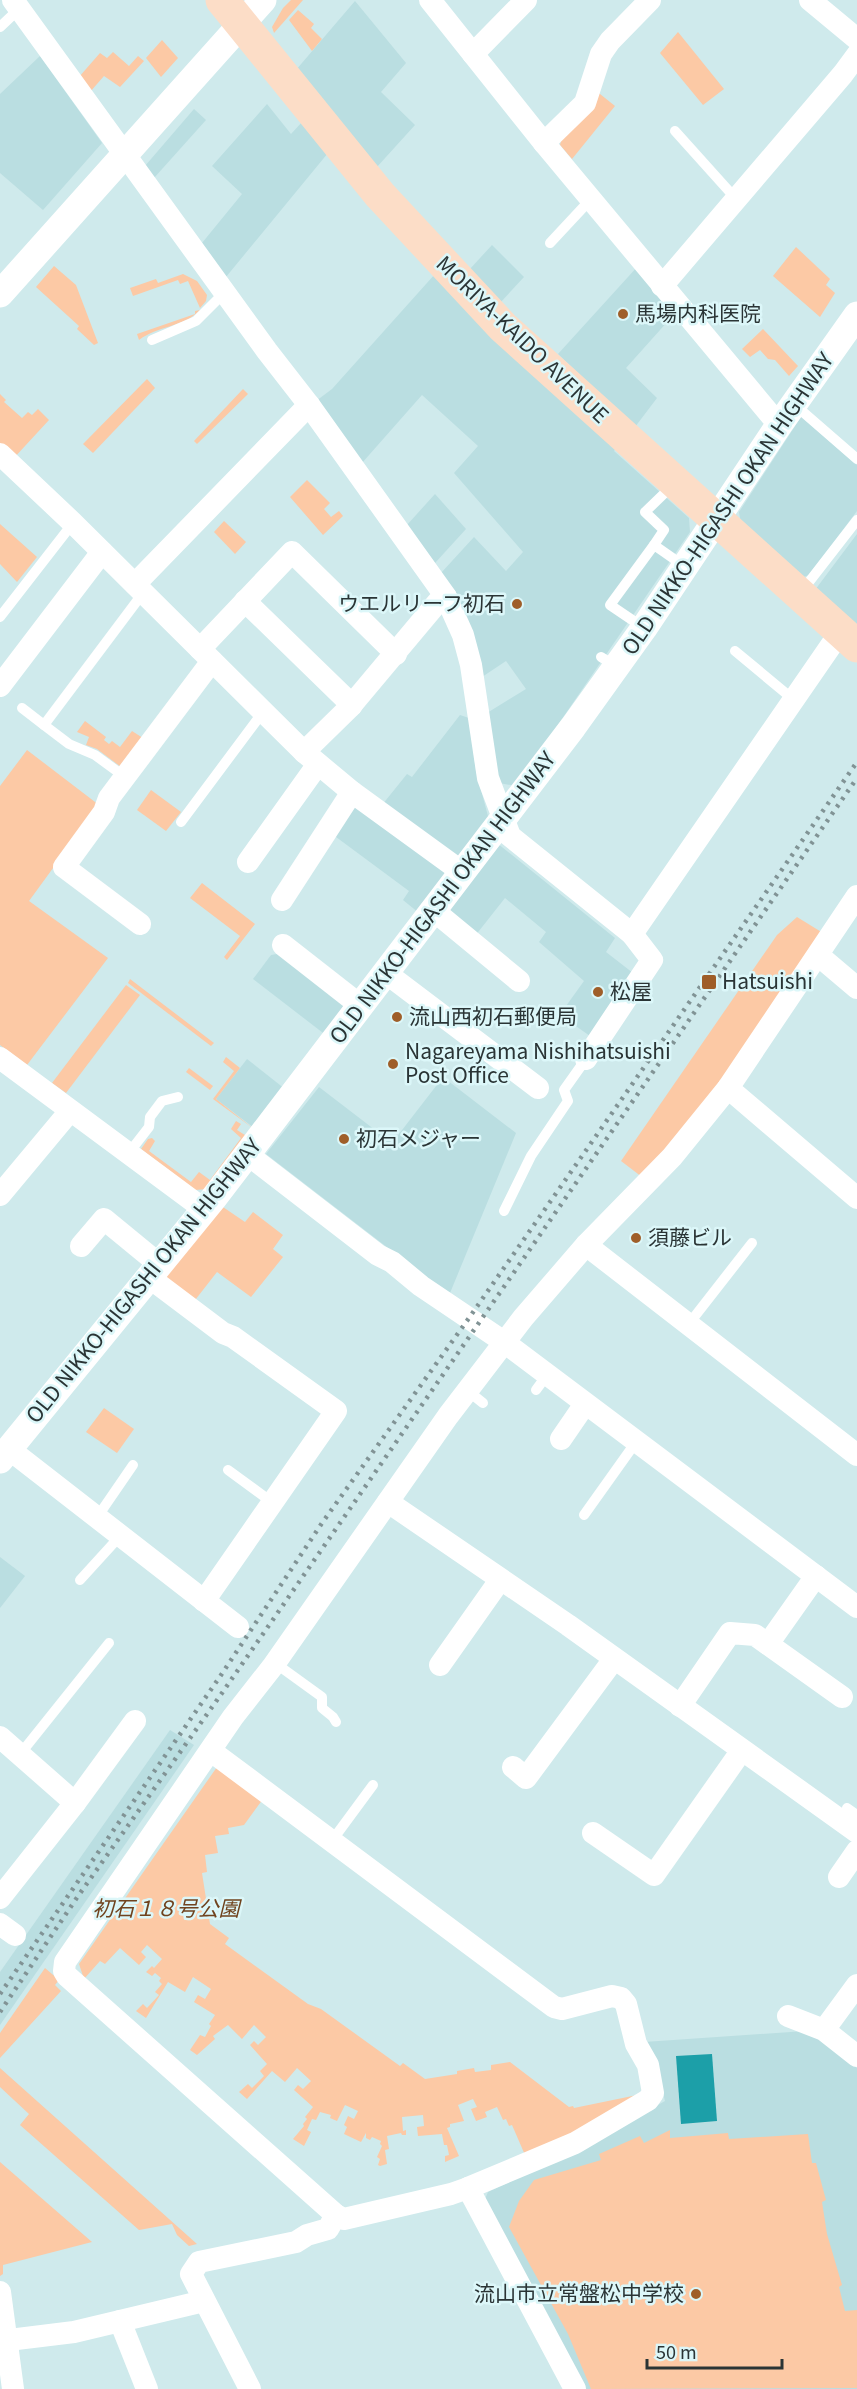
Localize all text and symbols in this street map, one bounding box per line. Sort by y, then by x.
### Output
street label: MORIYA-KAIDO AVENUE [430,248,616,429]
place label: 馬場内科医院 [635,297,761,327]
marker: 馬場内科医院 [616,307,630,321]
street label: OLD NIKKO-HIGASHI OKAN HIGHWAY [614,345,840,660]
place label: ウエルリーフ初石 [338,587,505,617]
marker: ウエルリーフ初石 [510,597,524,611]
street label: OLD NIKKO-HIGASHI OKAN HIGHWAY [321,744,562,1049]
place label: Hatsuishi [722,965,813,995]
marker: Hatsuishi [700,973,718,991]
place label: 松屋 [610,975,652,1005]
marker: 松屋 [591,985,605,999]
place label: 流山西初石郵便局 [409,1000,577,1030]
marker: 流山西初石郵便局 [390,1010,404,1024]
place label: Nagareyama Nishihatsuishi Post Office [405,1035,671,1089]
marker: Nagareyama Nishihatsuishi Post Office [386,1057,400,1071]
place label: 初石メジャー [356,1122,481,1152]
street label: OLD NIKKO-HIGASHI OKAN HIGHWAY [18,1130,268,1429]
marker: 初石メジャー [337,1132,351,1146]
place label: 須藤ビル [648,1221,732,1251]
marker: 須藤ビル [629,1231,643,1245]
park label: 初石１８号公園 [93,1892,242,1922]
place label: 流山市立常盤松中学校 [474,2277,684,2307]
marker: 流山市立常盤松中学校 [689,2287,703,2301]
scale bar [647,2332,782,2370]
text: 50 m [656,2338,697,2364]

